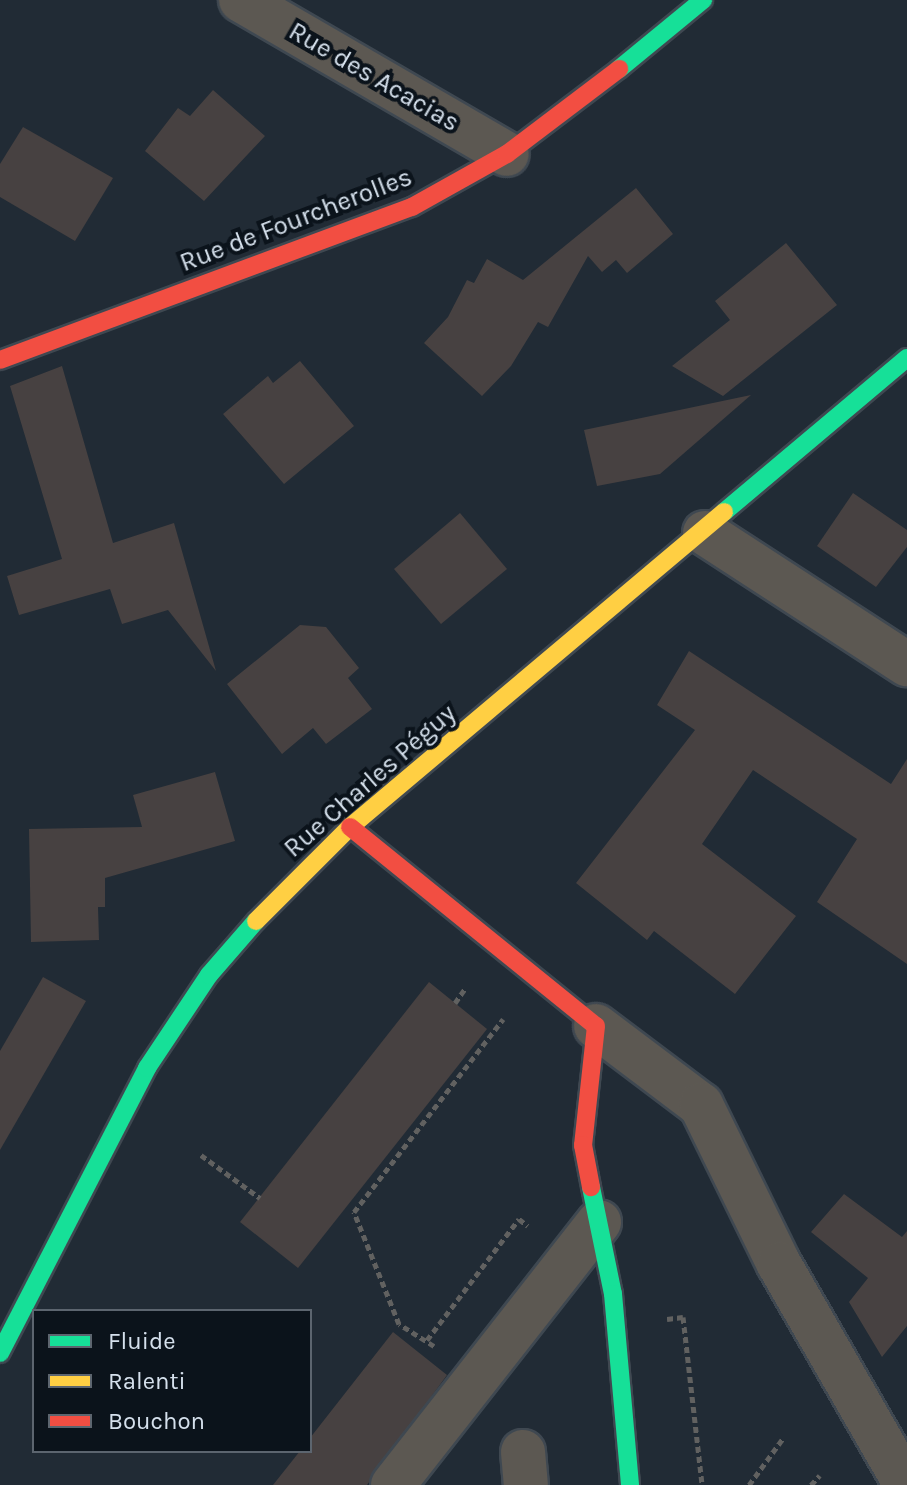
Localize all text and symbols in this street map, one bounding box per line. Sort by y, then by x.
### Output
street label: Rue des Acacias [283,16,465,138]
street label: Rue de Fourcherolles [176,161,416,279]
street label: Rue Charles Péguy [278,698,462,864]
legend [32,1309,312,1453]
text: Fluide [108,1327,176,1355]
text: Ralenti [108,1367,186,1395]
text: Bouchon [108,1407,205,1435]

